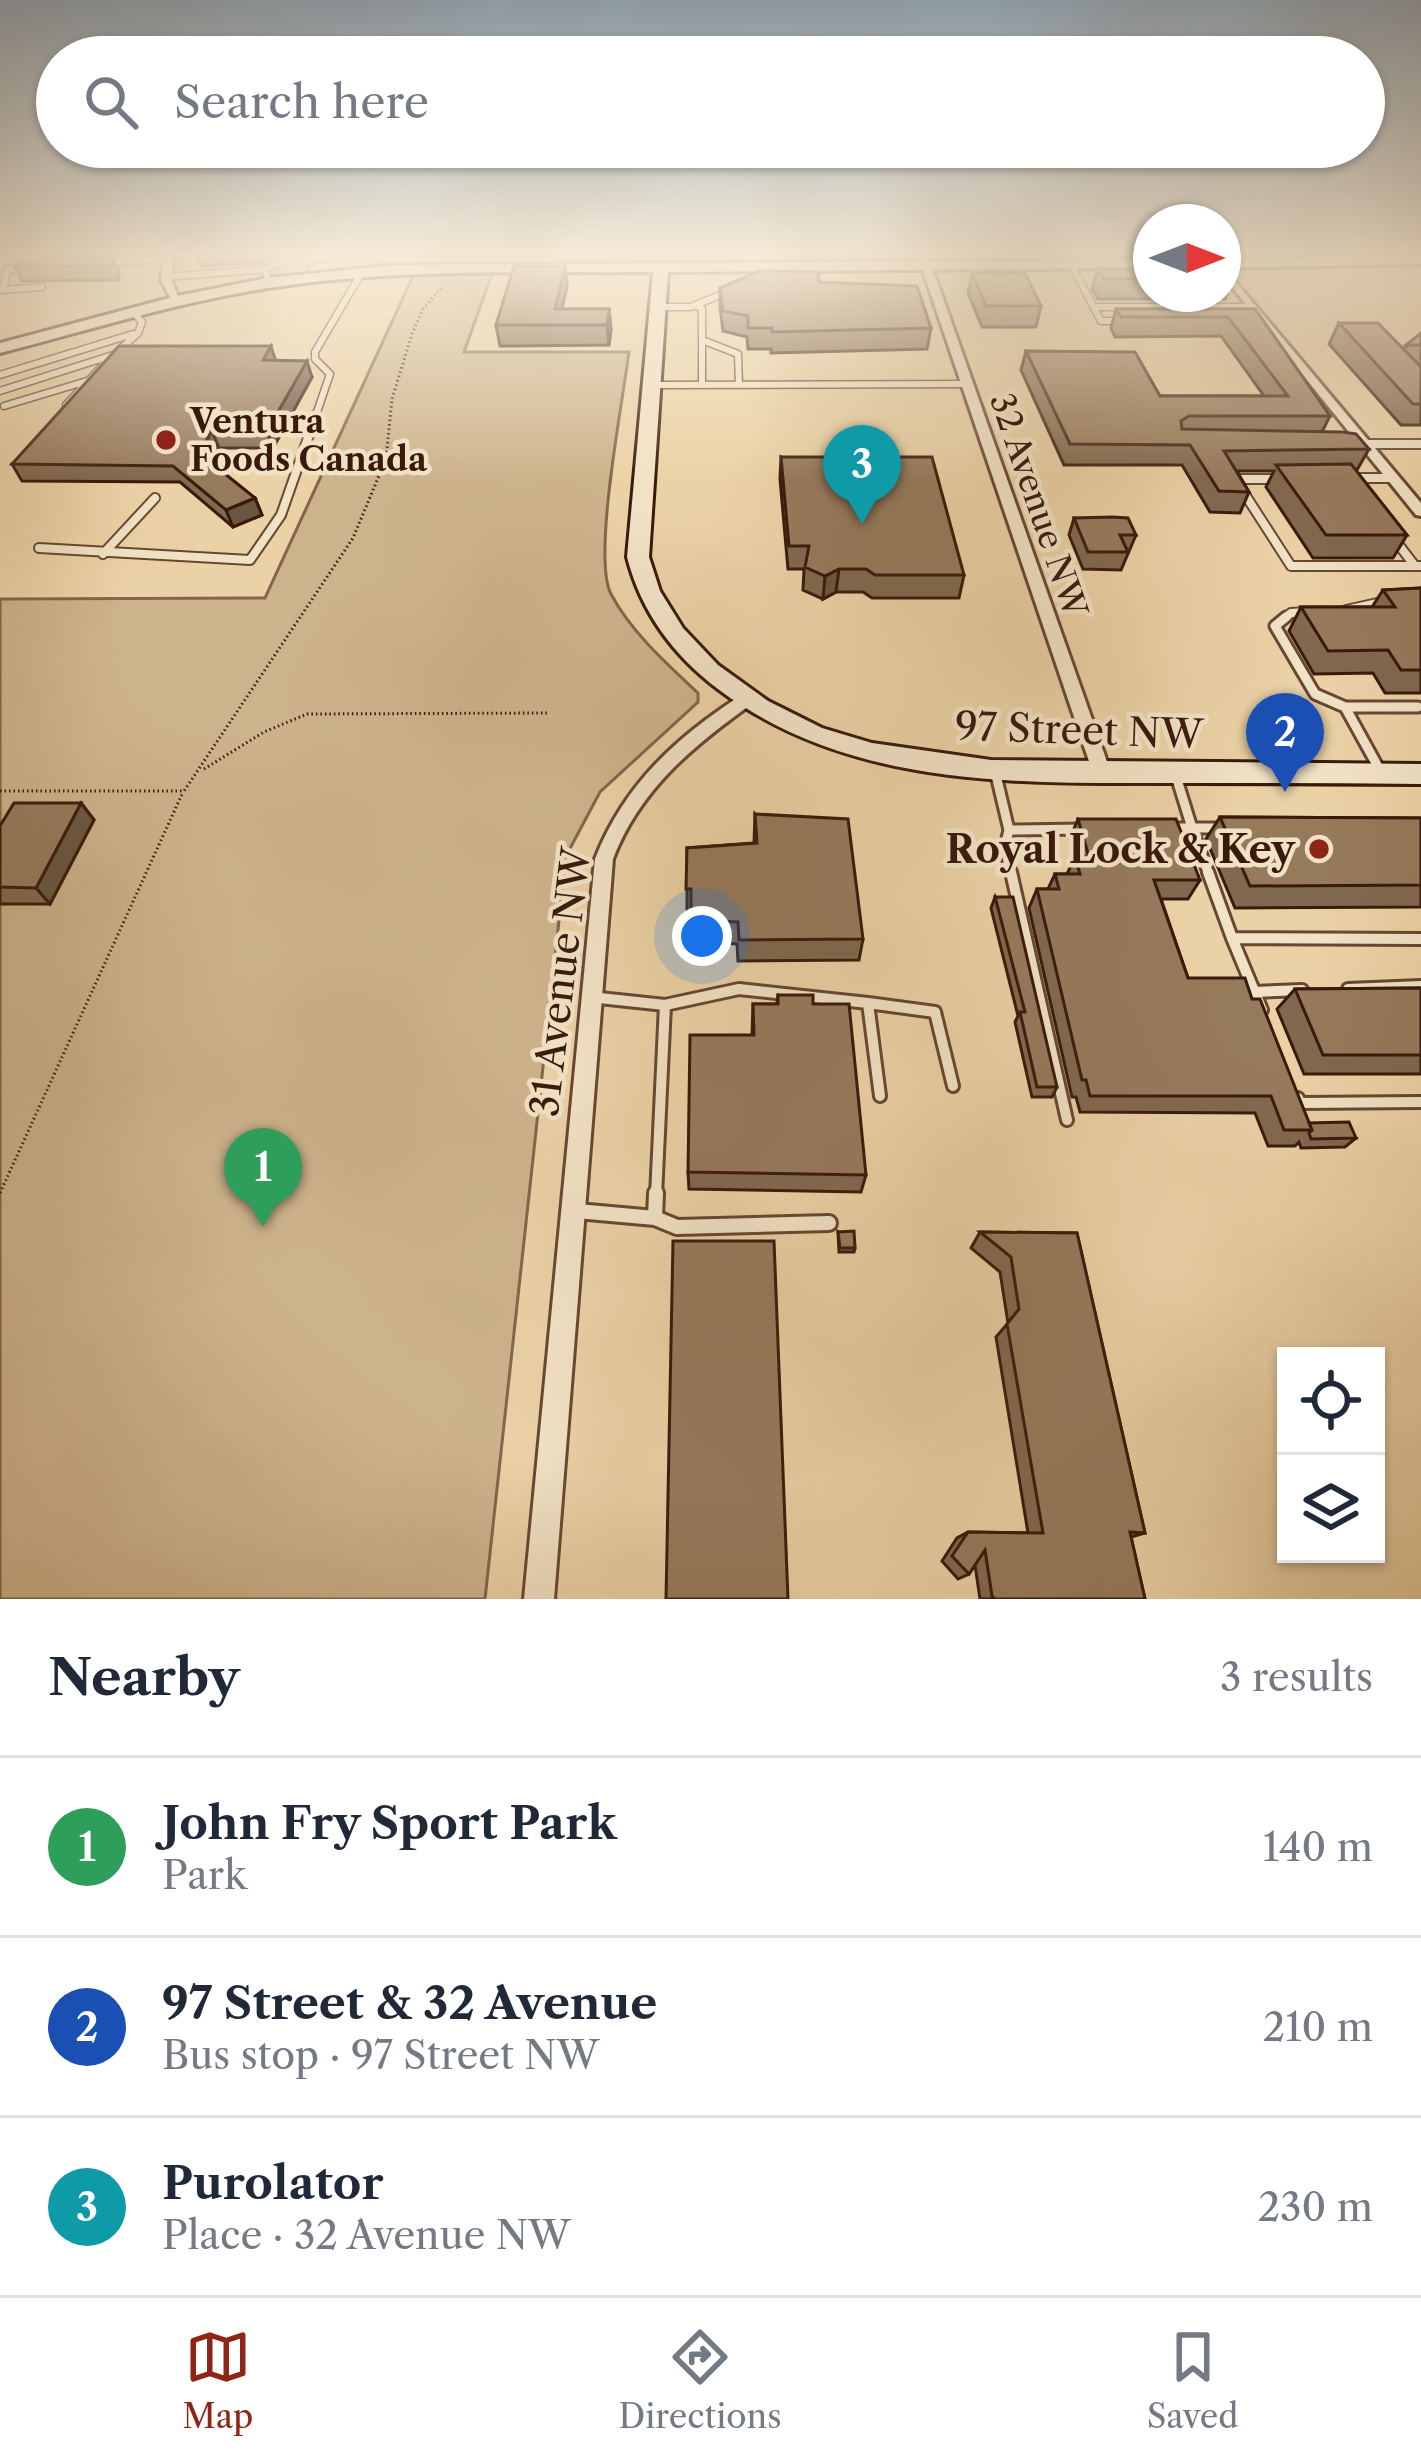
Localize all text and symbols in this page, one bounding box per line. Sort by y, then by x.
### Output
search box [36,36,1385,168]
icon: search [78,69,144,135]
text: Search here [174,74,429,130]
north arrow [1133,204,1241,312]
street label: 32 Avenue NW [981,388,1096,623]
place label: Ventura Foods Canada [189,401,428,480]
pin: 3 [823,425,901,524]
marker: Ventura Foods Canada [153,427,179,453]
pin: 2 [1246,693,1324,792]
street label: 97 Street NW [954,702,1205,758]
place label: Royal Lock & Key [945,825,1296,873]
marker: Royal Lock & Key [1306,836,1332,862]
street label: 31 Avenue NW [520,843,600,1119]
your location [672,906,732,966]
pin: 1 [224,1128,302,1227]
map controls [1277,1347,1385,1563]
button: locate [1277,1347,1385,1455]
button: layers [1277,1455,1385,1563]
text: Nearby [48,1646,240,1708]
text: 3 results [1220,1653,1373,1701]
text: John Fry Sport Park [162,1795,617,1851]
text: 1 [78,1823,96,1871]
text: 140 m [1263,1823,1373,1871]
text: Park [162,1851,247,1899]
text: 97 Street & 32 Avenue [162,1975,657,2031]
text: 2 [75,2003,99,2051]
text: 210 m [1263,2003,1373,2051]
text: Bus stop · 97 Street NW [162,2031,599,2079]
text: Purolator [162,2155,383,2211]
text: 3 [76,2183,98,2231]
text: 230 m [1258,2183,1373,2231]
text: Place · 32 Avenue NW [162,2211,571,2259]
tab: Map [183,2324,253,2437]
tab: Directions [619,2324,782,2437]
tab: Saved [1147,2324,1238,2437]

